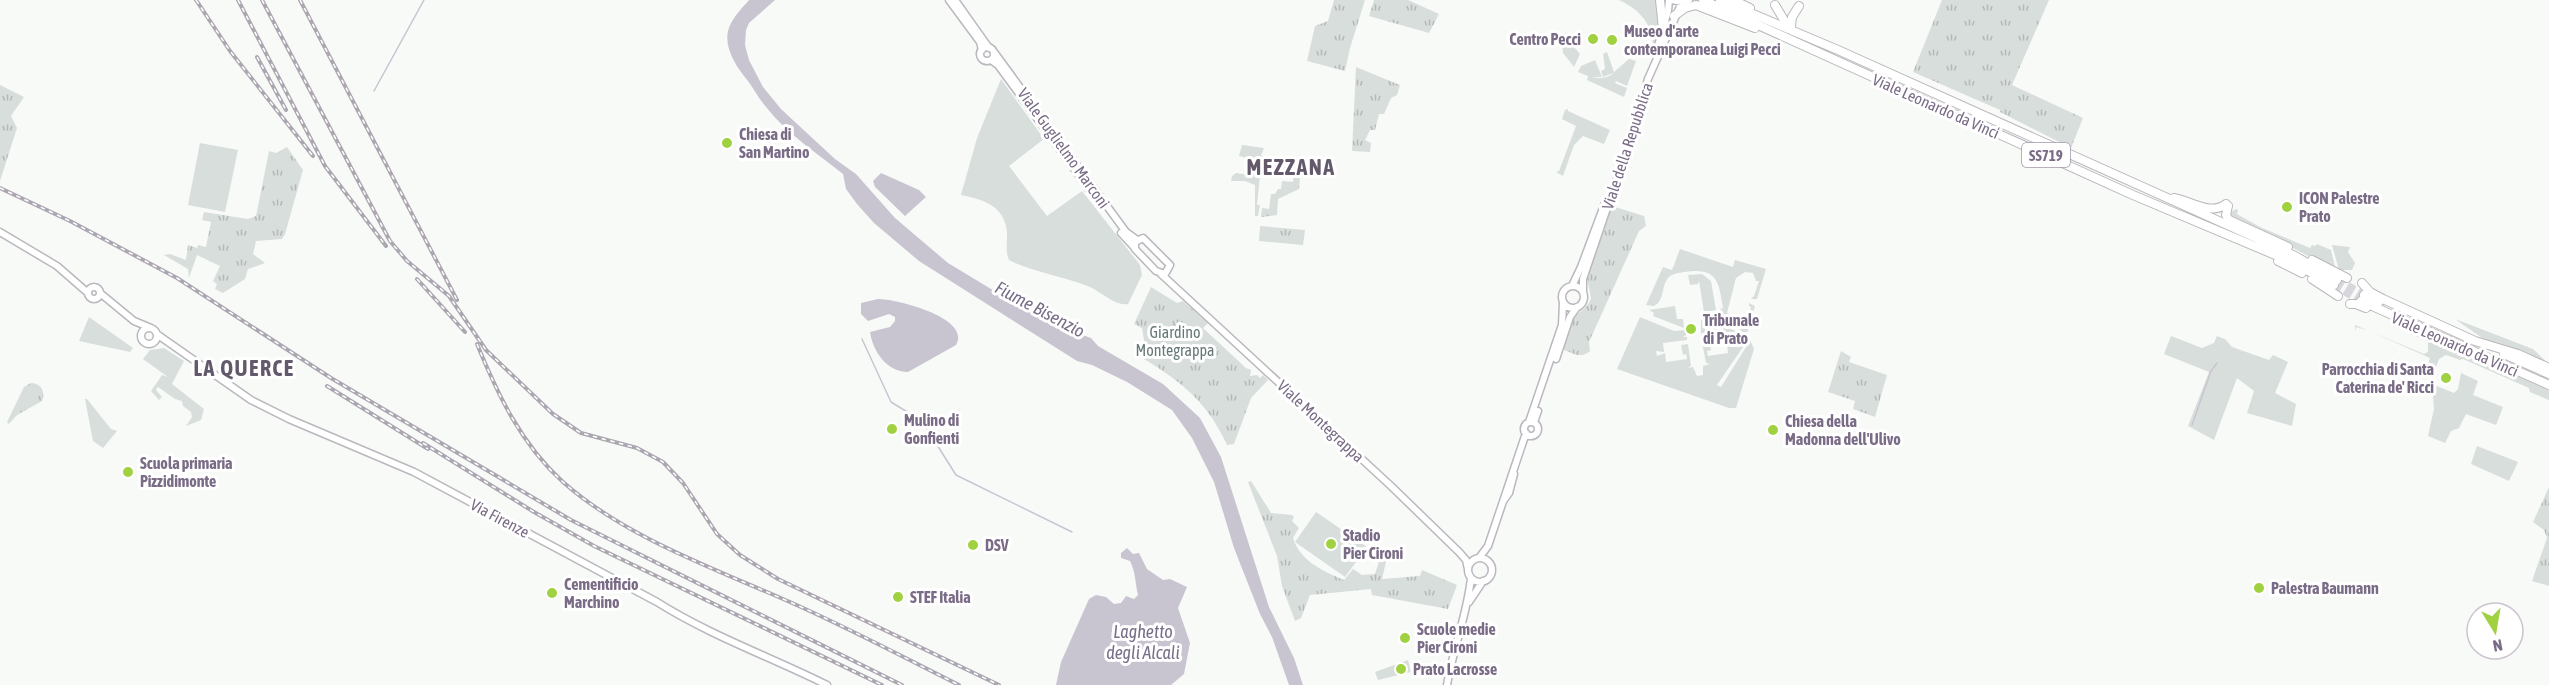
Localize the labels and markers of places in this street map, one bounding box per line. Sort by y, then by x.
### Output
place label: Museo d'arte contemporanea Luigi Pecci [1624,22,1781,58]
place label: Centro Pecci [1509,30,1581,48]
marker: Centro Pecci [1586,32,1600,46]
marker: Museo d'arte contemporanea Luigi Pecci [1605,33,1619,47]
place label: Chiesa di San Martino [739,125,810,161]
marker: Chiesa di San Martino [720,136,734,150]
place label: ICON Palestre Prato [2299,189,2379,225]
marker: ICON Palestre Prato [2280,200,2294,214]
place label: Tribunale di Prato [1703,311,1759,347]
marker: Tribunale di Prato [1684,322,1698,336]
place label: Parrocchia di Santa Caterina de' Ricci [2322,360,2434,396]
marker: Parrocchia di Santa Caterina de' Ricci [2439,371,2453,385]
place label: Mulino di Gonfienti [904,411,959,447]
place label: Chiesa della Madonna dell'Ulivo [1785,412,1901,448]
marker: Mulino di Gonfienti [885,422,899,436]
marker: Chiesa della Madonna dell'Ulivo [1766,423,1780,437]
place label: Scuola primaria Pizzidimonte [140,454,233,490]
marker: Scuola primaria Pizzidimonte [121,465,135,479]
place label: Stadio Pier Cironi [1343,526,1403,562]
place label: DSV [985,536,1009,554]
marker: Stadio Pier Cironi [1324,537,1338,551]
marker: DSV [966,538,980,552]
place label: Cementificio Marchino [564,575,639,611]
place label: Palestra Baumann [2271,579,2379,597]
marker: Palestra Baumann [2252,581,2266,595]
marker: Cementificio Marchino [545,586,559,600]
place label: STEF Italia [910,588,971,606]
marker: STEF Italia [891,590,905,604]
place label: Scuole medie Pier Cironi [1417,620,1496,656]
marker: Scuole medie Pier Cironi [1398,631,1412,645]
place label: Prato Lacrosse [1413,660,1497,678]
marker: Prato Lacrosse [1394,662,1408,676]

